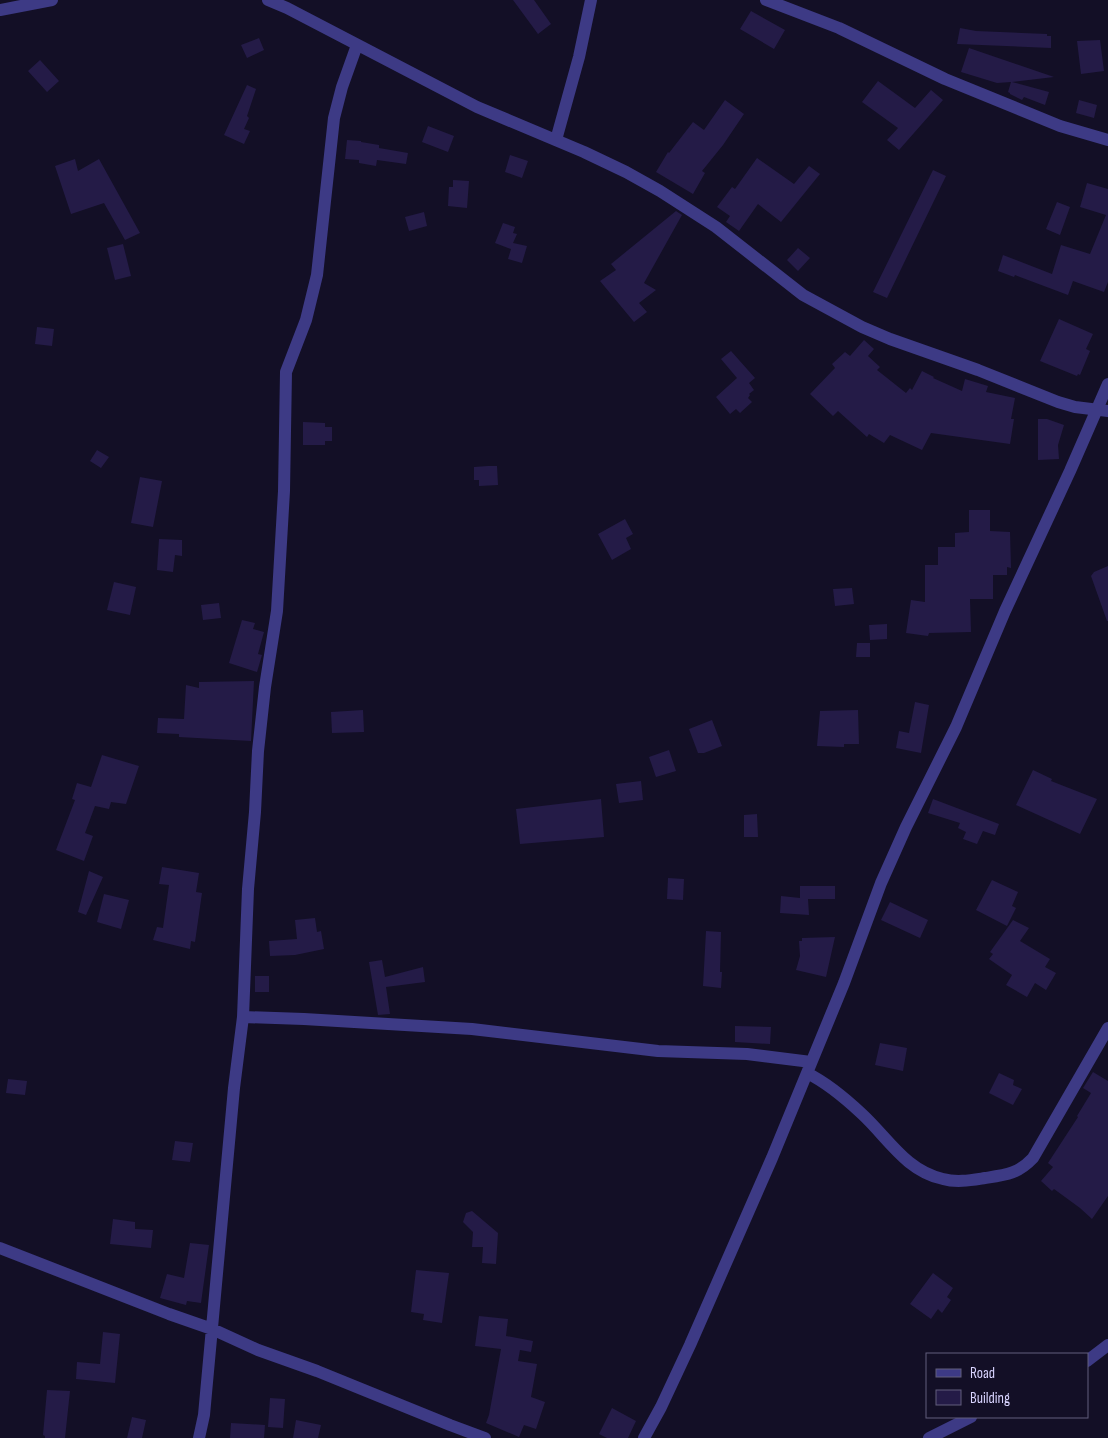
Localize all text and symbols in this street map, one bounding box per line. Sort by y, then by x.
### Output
legend [926,1353,1088,1418]
text: Road [970,1364,995,1383]
text: Building [970,1389,1010,1408]

